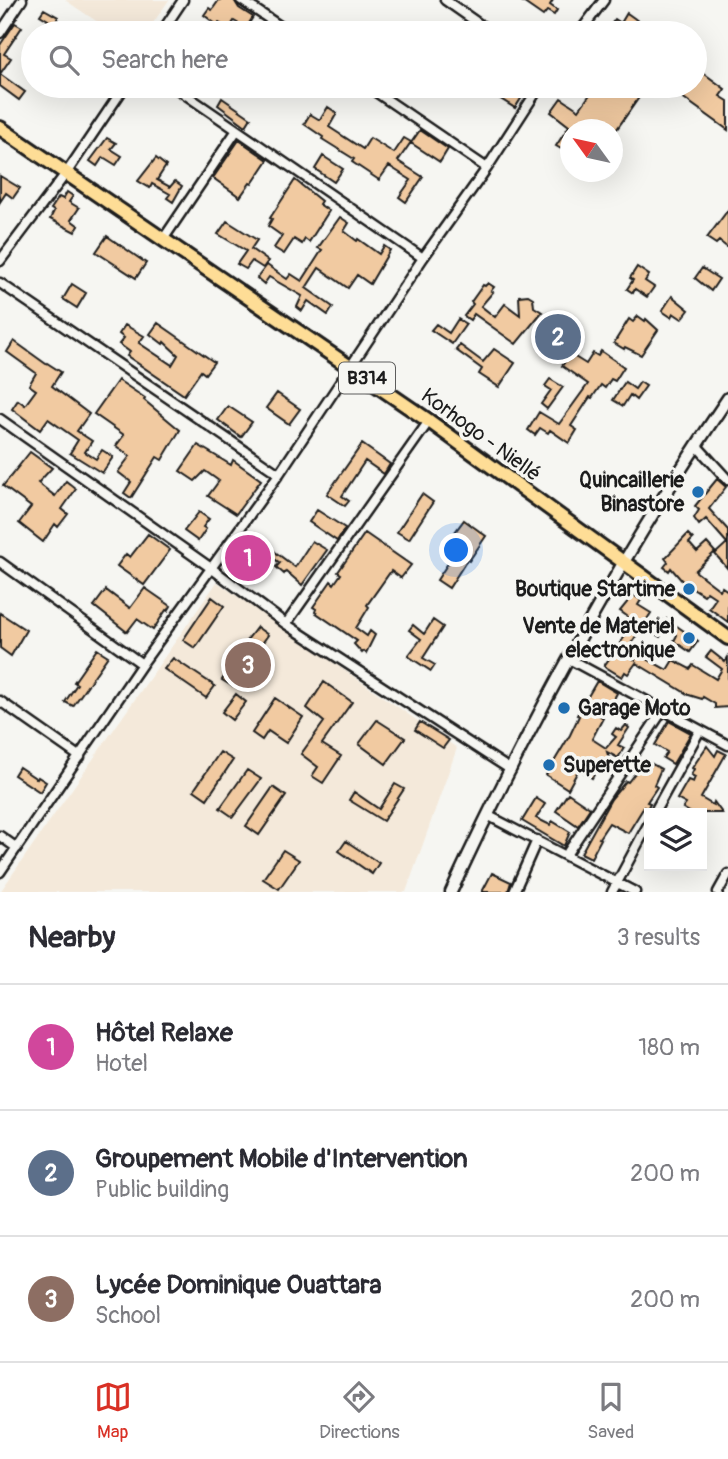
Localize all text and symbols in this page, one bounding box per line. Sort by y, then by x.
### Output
search box [21,21,707,98]
icon: search [45,41,83,79]
text: Search here [101,44,228,76]
north arrow [560,119,623,182]
pin: 2 [535,311,581,363]
road number: B314 [339,362,395,394]
street label: Korhogo - Niellé [416,382,546,488]
place label: Quincaillerie Binastore [579,467,685,518]
marker: Quincaillerie Binastore [690,484,706,500]
pin: 1 [225,532,271,584]
your location [439,533,473,567]
place label: Boutique Startime [515,576,676,603]
marker: Boutique Startime [681,581,697,597]
place label: Vente de Materiel electronique [522,613,676,664]
marker: Vente de Materiel electronique [681,630,697,646]
pin: 3 [225,639,271,691]
place label: Garage Moto [578,695,691,722]
marker: Garage Moto [556,700,572,716]
place label: Superette [563,752,651,779]
marker: Superette [541,757,557,773]
map controls [644,808,707,871]
button: layers [644,808,707,871]
text: Nearby [28,919,115,956]
text: 3 results [617,923,700,952]
text: Hôtel Relaxe [95,1017,233,1049]
text: 1 [47,1033,56,1062]
text: 180 m [638,1033,700,1062]
text: Hotel [95,1049,148,1078]
text: Groupement Mobile d'Intervention [95,1143,468,1175]
text: 2 [45,1159,57,1188]
text: 200 m [630,1159,700,1188]
text: Public building [95,1175,229,1204]
text: Lycée Dominique Ouattara [95,1269,382,1301]
text: 3 [45,1285,57,1314]
text: 200 m [630,1285,700,1314]
text: School [95,1301,161,1330]
tab: Map [94,1378,132,1444]
tab: Directions [319,1378,400,1444]
tab: Saved [587,1378,634,1444]

